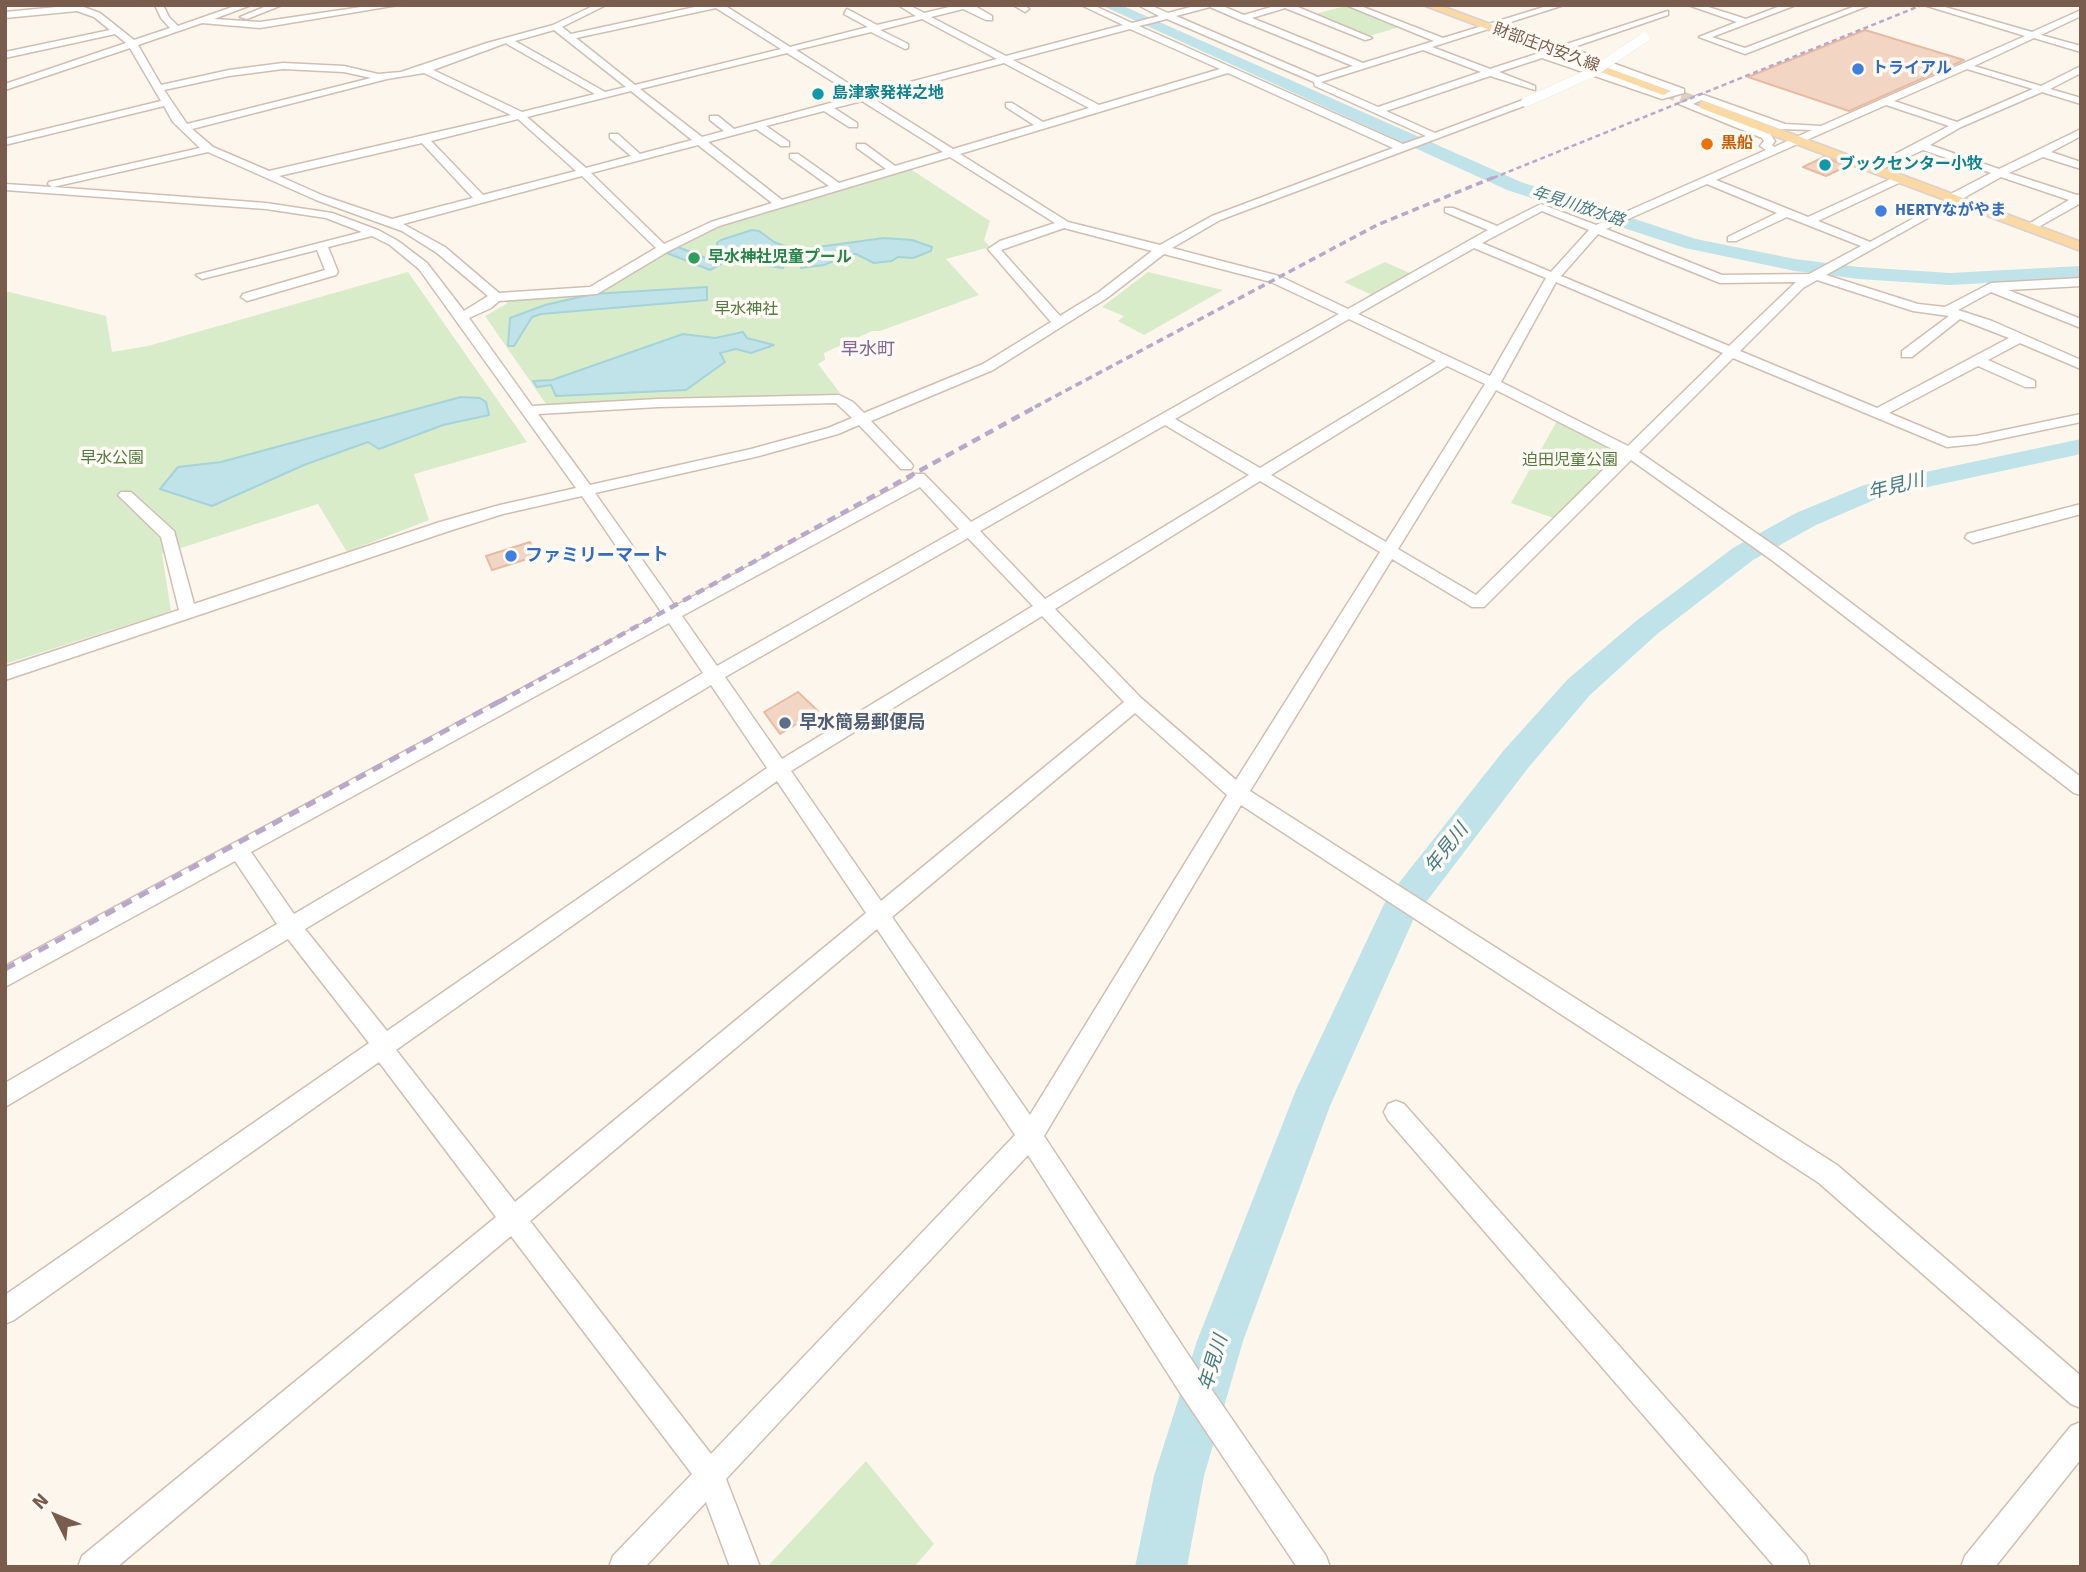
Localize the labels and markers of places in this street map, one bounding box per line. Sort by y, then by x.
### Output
place label: トライアル [1872,59,1952,79]
marker: トライアル [1850,61,1866,77]
place label: 島津家発祥之地 [832,84,944,104]
marker: 島津家発祥之地 [810,86,826,102]
place label: 黒船 [1721,134,1753,154]
marker: 黒船 [1699,136,1715,152]
place label: ブックセンター小牧 [1839,155,1983,175]
marker: ブックセンター小牧 [1817,157,1833,173]
place label: HERTYながやま [1895,201,2006,221]
marker: HERTYながやま [1873,203,1889,219]
place label: 早水神社児童プール [708,248,852,268]
marker: 早水神社児童プール [686,250,702,266]
place label: ファミリーマート [525,545,669,567]
marker: ファミリーマート [503,548,519,564]
place label: 早水簡易郵便局 [799,712,925,734]
marker: 早水簡易郵便局 [777,715,793,731]

